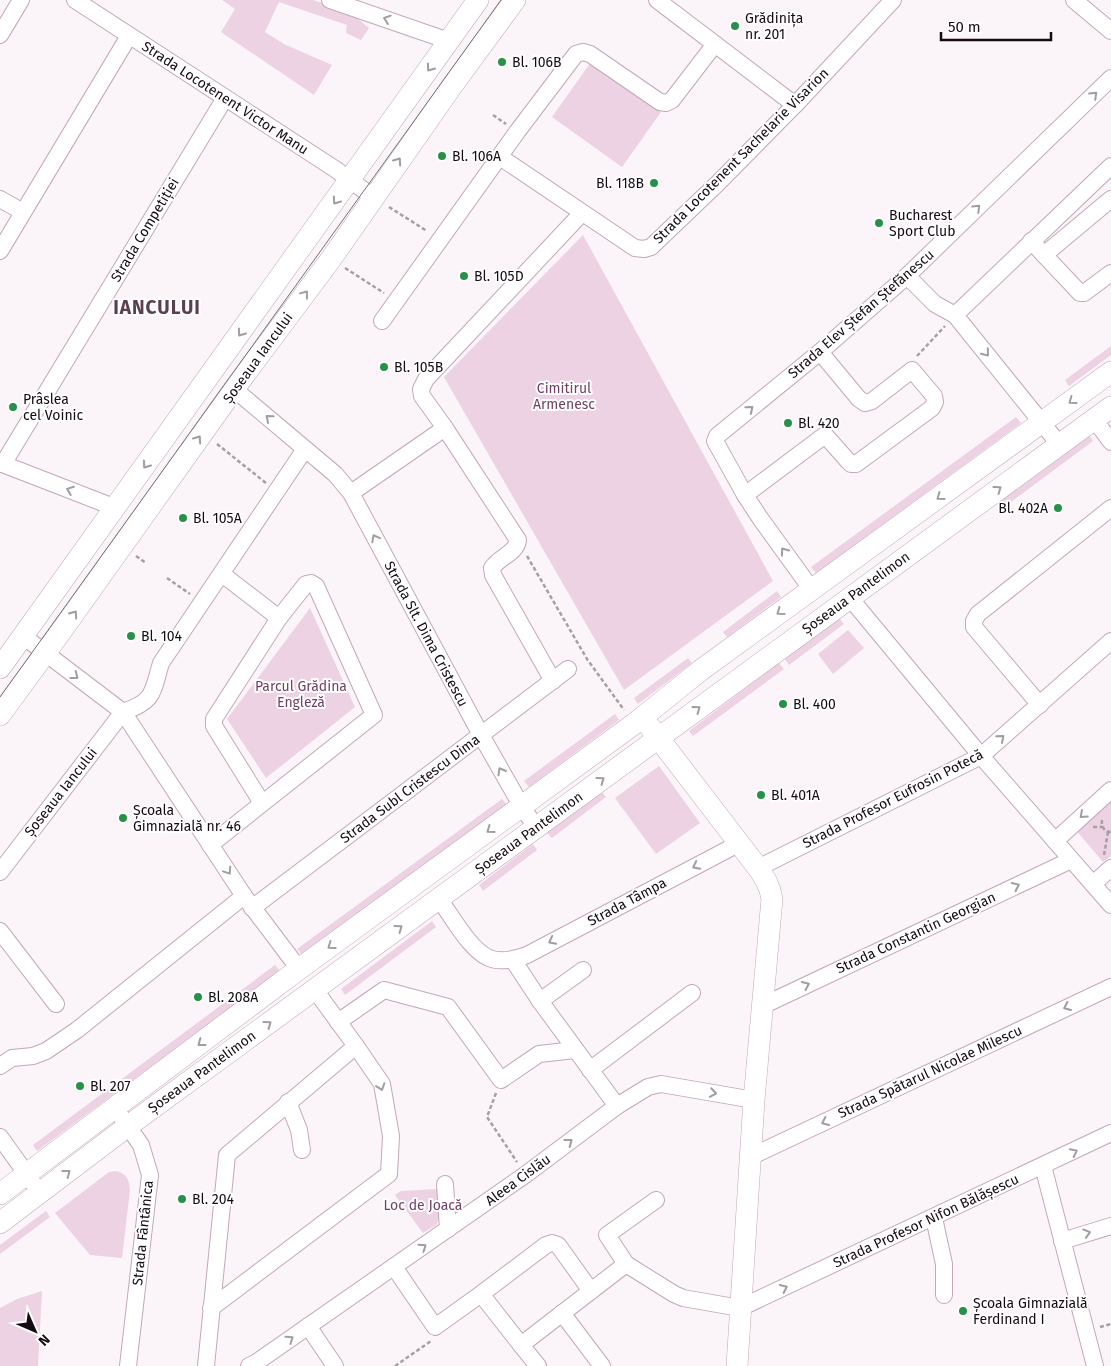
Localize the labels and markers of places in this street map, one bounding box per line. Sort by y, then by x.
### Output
place label: Grădinița nr. 201 [745,10,803,43]
marker: Grădinița nr. 201 [729,20,741,32]
place label: Bl. 106B [512,54,562,71]
marker: Bl. 106B [496,56,508,68]
place label: Bl. 106A [452,148,501,165]
marker: Bl. 106A [436,150,448,162]
place label: Bl. 118B [596,175,644,192]
marker: Bl. 118B [648,177,660,189]
place label: Bucharest Sport Club [889,207,956,240]
marker: Bucharest Sport Club [873,217,885,229]
place label: Bl. 105D [474,268,524,285]
marker: Bl. 105D [458,270,470,282]
place label: Bl. 105B [394,359,443,376]
marker: Bl. 105B [378,361,390,373]
place label: Prâslea cel Voinic [23,391,84,424]
marker: Prâslea cel Voinic [7,401,19,413]
place label: Bl. 420 [798,415,840,432]
marker: Bl. 420 [782,417,794,429]
place label: Bl. 402A [998,500,1048,517]
marker: Bl. 402A [1052,502,1064,514]
place label: Bl. 105A [193,510,242,527]
marker: Bl. 105A [177,512,189,524]
place label: Bl. 104 [141,628,183,645]
marker: Bl. 104 [125,630,137,642]
place label: Bl. 400 [793,696,836,713]
marker: Bl. 400 [777,698,789,710]
place label: Bl. 401A [771,787,820,804]
marker: Bl. 401A [755,789,767,801]
place label: Școala Gimnazială nr. 46 [133,802,241,835]
marker: Școala Gimnazială nr. 46 [117,812,129,824]
place label: Bl. 208A [208,989,258,1006]
marker: Bl. 208A [192,991,204,1003]
place label: Bl. 207 [90,1078,130,1095]
marker: Bl. 207 [74,1080,86,1092]
place label: Bl. 204 [192,1191,234,1208]
marker: Bl. 204 [176,1193,188,1205]
place label: Școala Gimnazială Ferdinand I [973,1295,1088,1328]
marker: Școala Gimnazială Ferdinand I [957,1305,969,1317]

